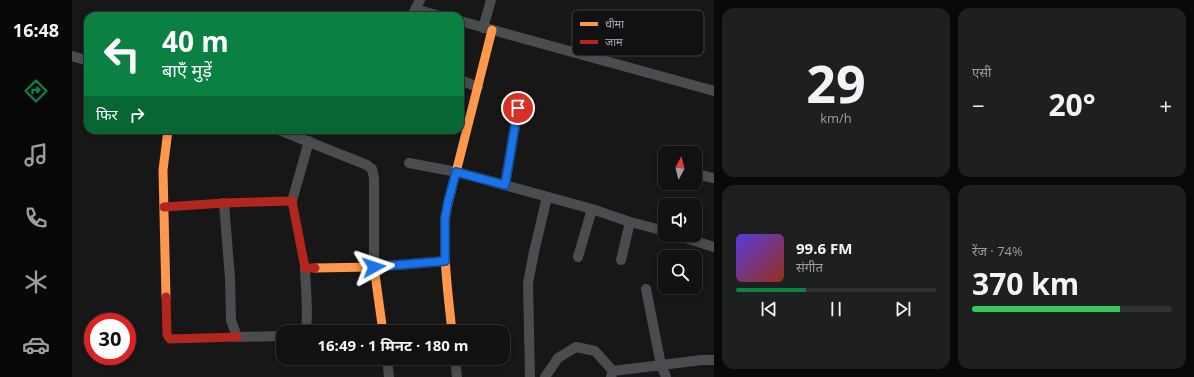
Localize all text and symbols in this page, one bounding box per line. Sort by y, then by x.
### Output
legend [572,10,704,56]
text: धीमा [605,16,624,31]
text: 16:48 [13,18,59,42]
text: 40 m [162,22,229,60]
icon: left [96,28,148,80]
text: जाम [605,34,623,49]
text: 29 [806,47,866,118]
text: बाएँ मुड़ें [162,58,212,82]
text: एसी [972,63,991,81]
icon: directions [22,77,50,105]
text: 20° [1048,84,1096,125]
text: − [972,90,985,120]
text: + [1159,90,1172,120]
pin [501,91,535,125]
icon: arrive [507,97,529,119]
text: फिर [96,104,118,124]
icon: right [126,104,148,126]
text: km/h [820,109,852,127]
icon: music [22,141,50,169]
north arrow [658,146,702,190]
map controls [658,146,702,294]
button: sound [658,198,702,242]
icon: phone [22,204,50,232]
text: 99.6 FM [796,238,852,258]
text: रेंज · 74% [972,242,1023,260]
position arrow [353,246,395,288]
button: search [658,250,702,294]
text: संगीत [796,258,823,276]
text: 370 km [972,263,1079,304]
icon: climate [22,268,50,296]
icon: previous [758,298,780,320]
icon: pause [825,298,847,320]
icon: next [892,298,914,320]
speed limit sign: 30 [84,313,136,365]
icon: car [22,331,50,359]
text: 16:49 · 1 मिनट · 180 m [317,335,469,355]

